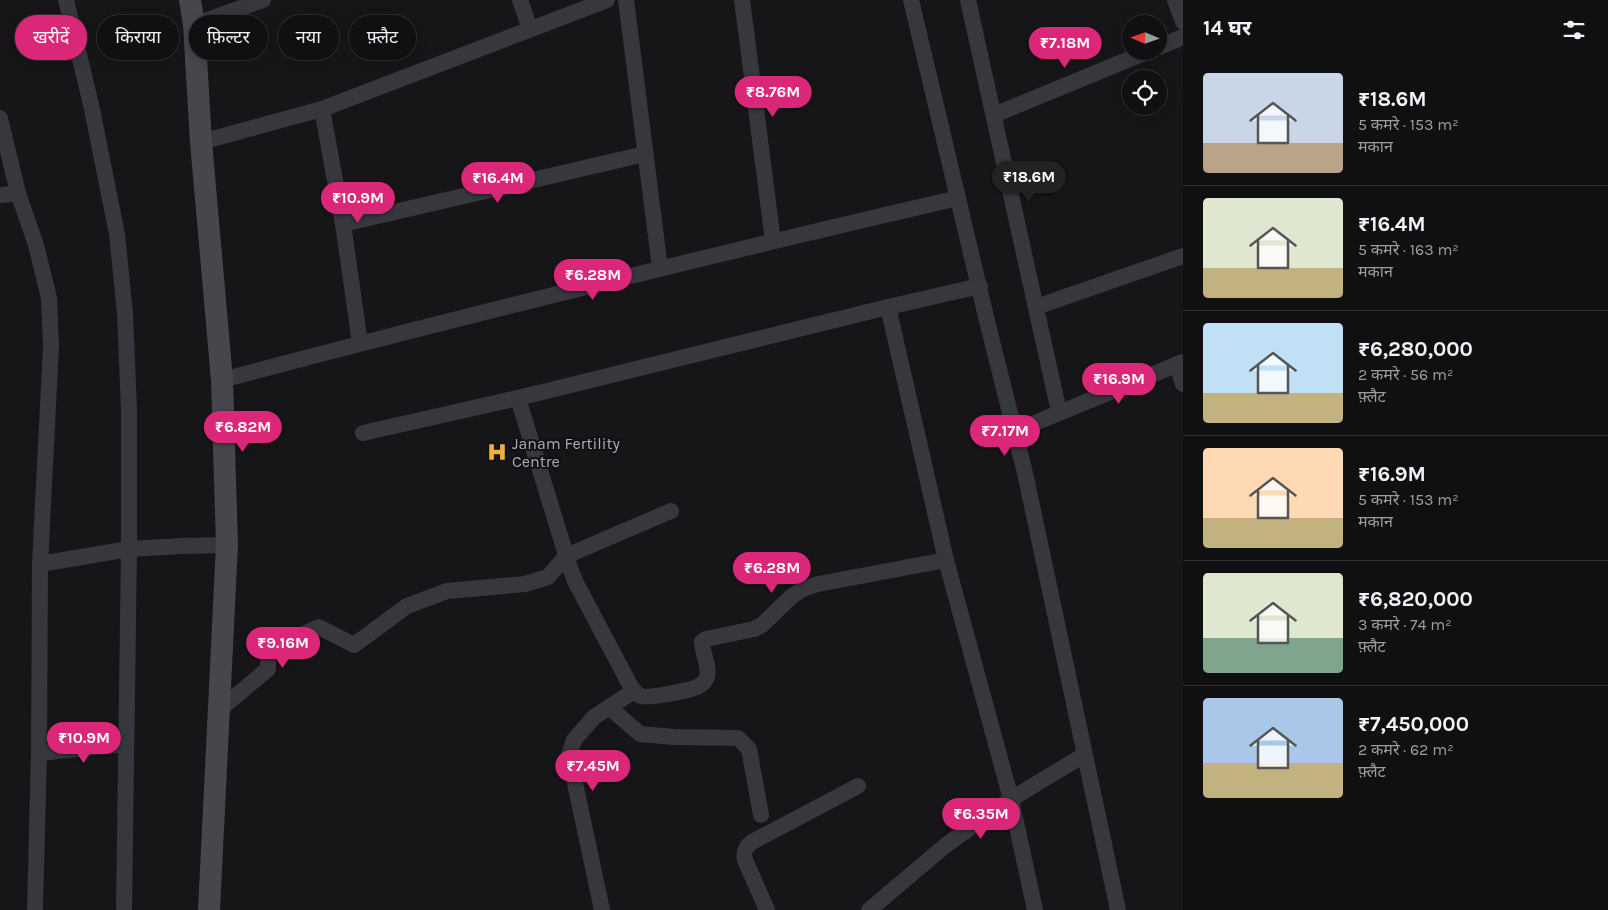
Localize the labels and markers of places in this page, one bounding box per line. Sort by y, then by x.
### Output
pin: ₹7.18M [1024,27,1106,69]
pin: ₹8.76M [732,76,814,118]
pin: ₹18.6M [988,160,1070,203]
pin: ₹16.4M [457,162,539,204]
pin: ₹10.9M [317,182,399,224]
pin: ₹6.28M [552,258,634,301]
pin: ₹16.9M [1078,362,1160,405]
pin: ₹6.82M [202,410,284,453]
pin: ₹7.17M [964,414,1046,457]
place label: Janam Fertility Centre [512,434,620,471]
hospital icon: Janam Fertility Centre [486,441,508,463]
pin: ₹6.28M [731,552,813,594]
pin: ₹9.16M [242,626,324,669]
pin: ₹10.9M [43,722,125,764]
pin: ₹7.45M [552,750,634,792]
pin: ₹6.35M [940,798,1022,840]

